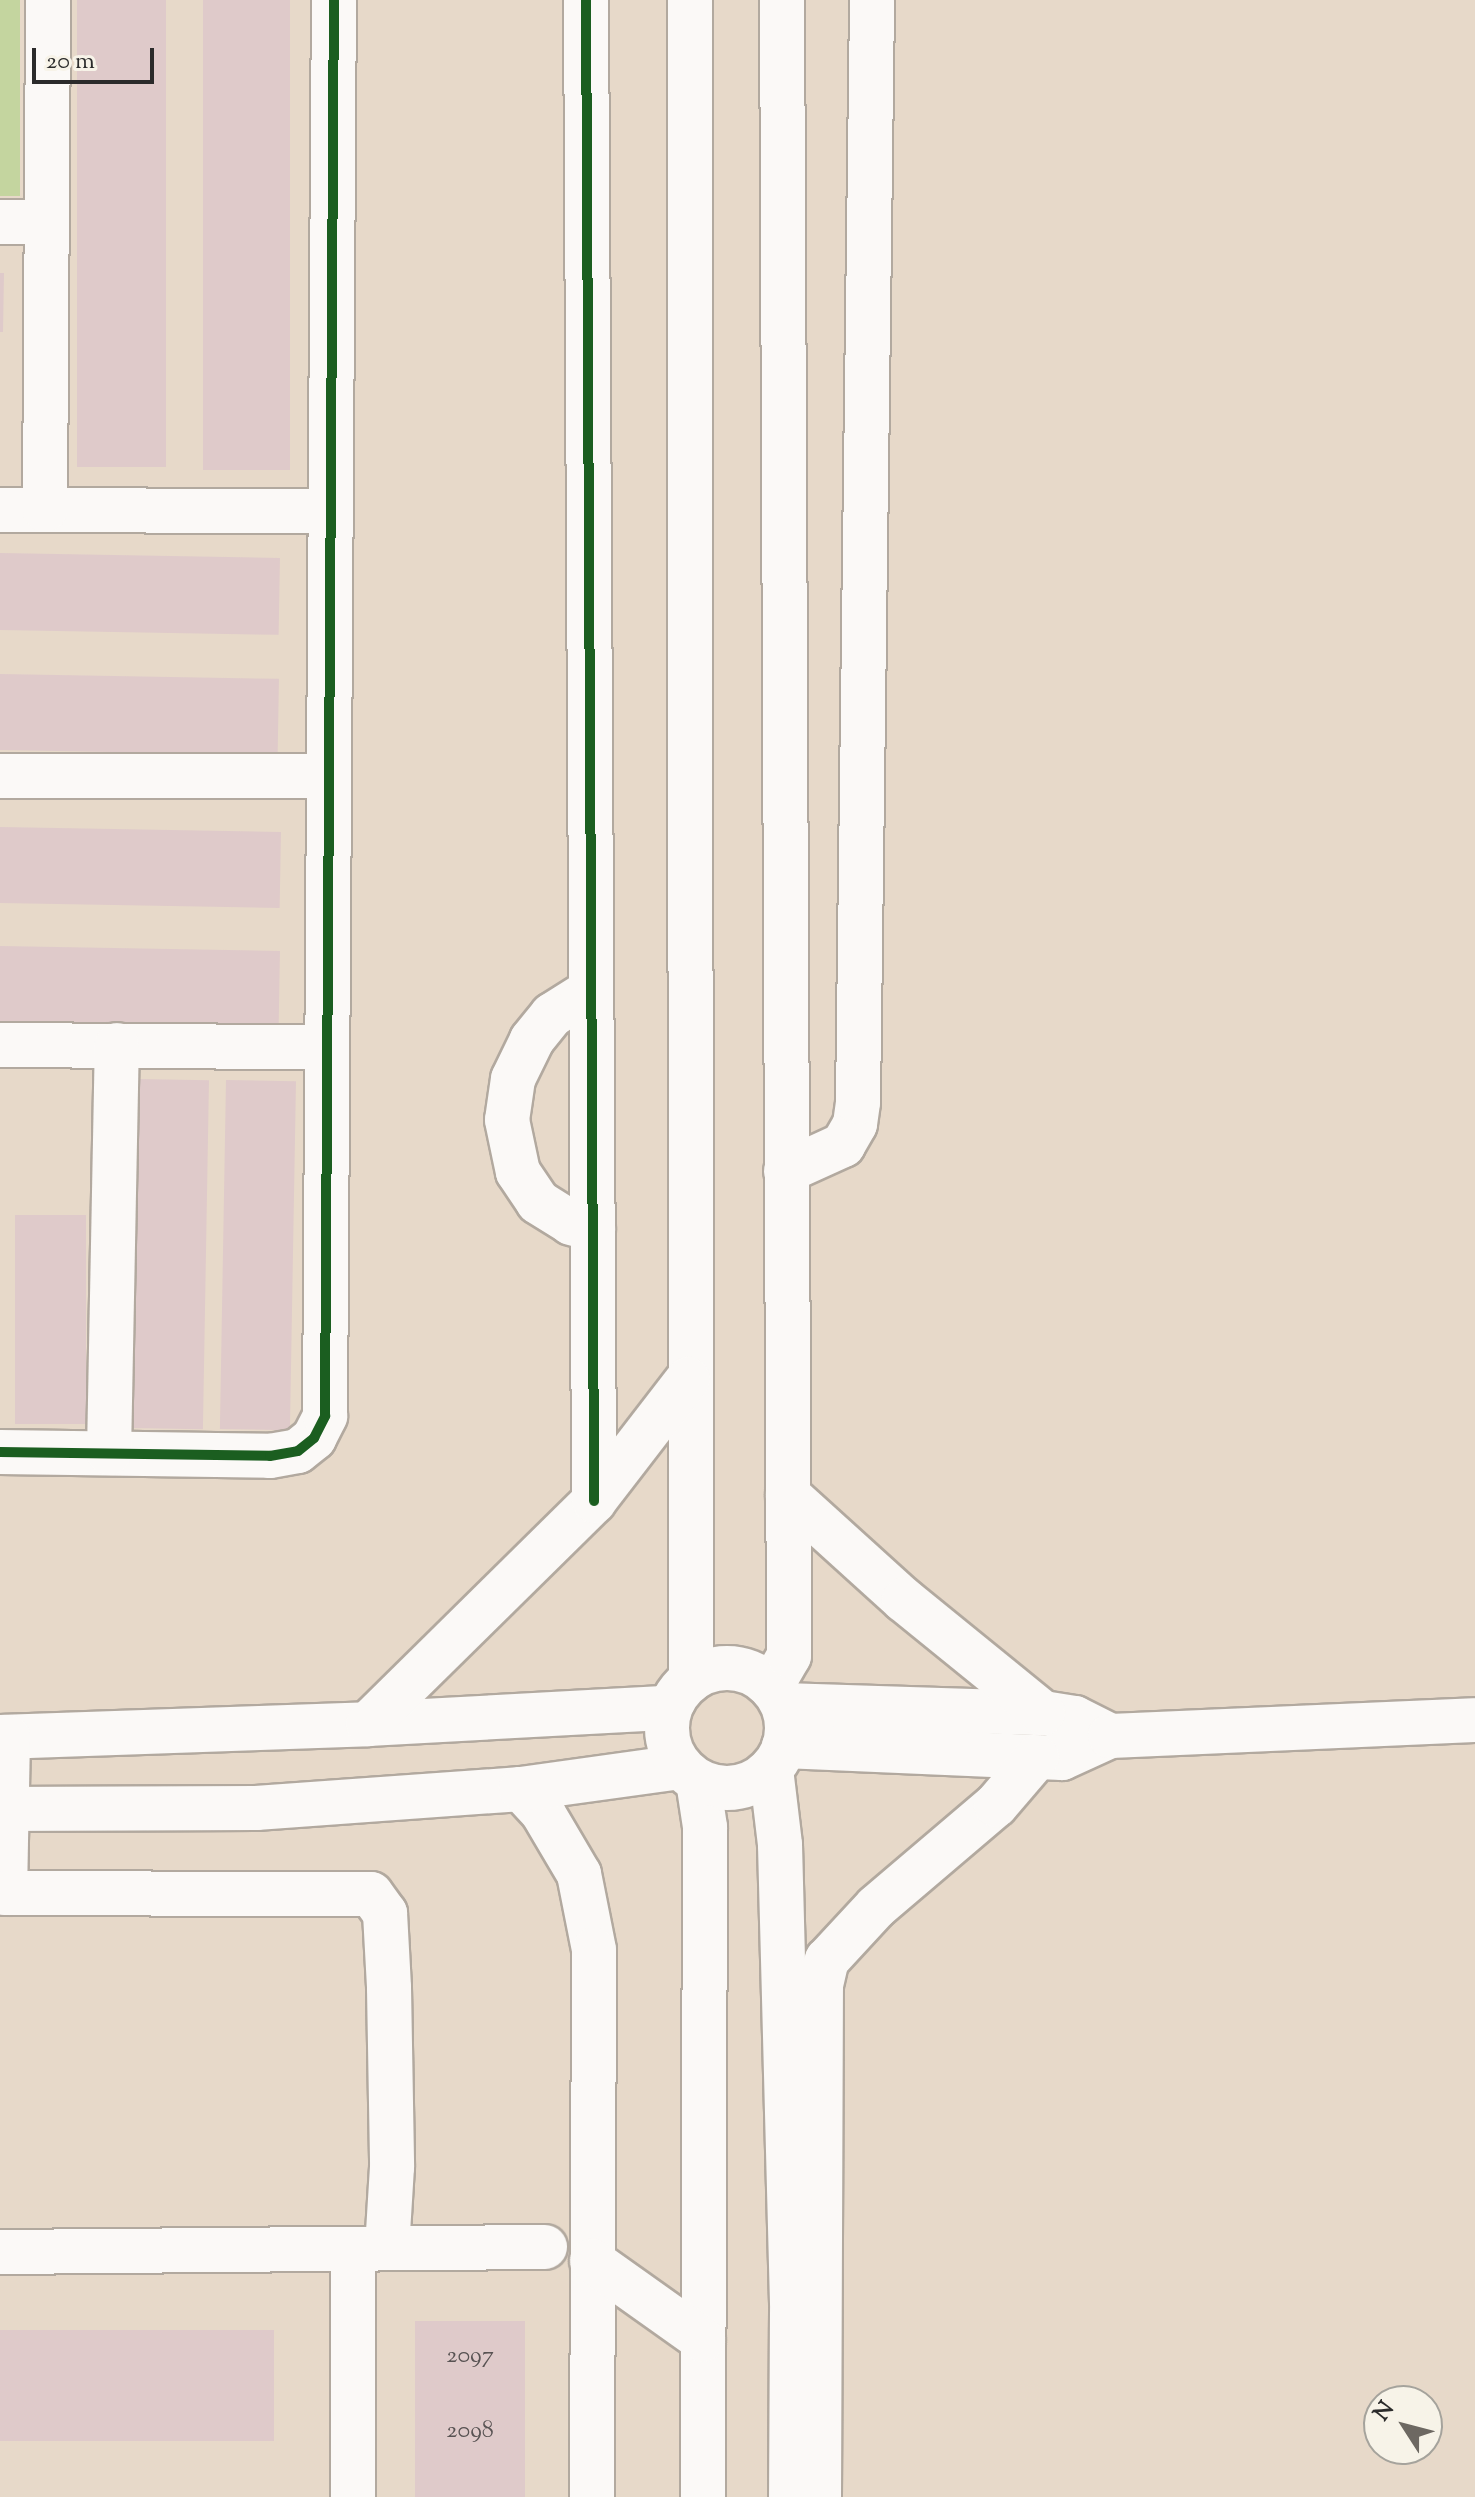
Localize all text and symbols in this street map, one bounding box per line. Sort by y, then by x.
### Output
scale bar [36,32,158,82]
text: 20 m [46,45,95,79]
house number: 2097 [446,2343,494,2371]
north arrow [1363,2385,1443,2465]
text: N [1367,2396,1403,2429]
house number: 2098 [446,2418,494,2446]

